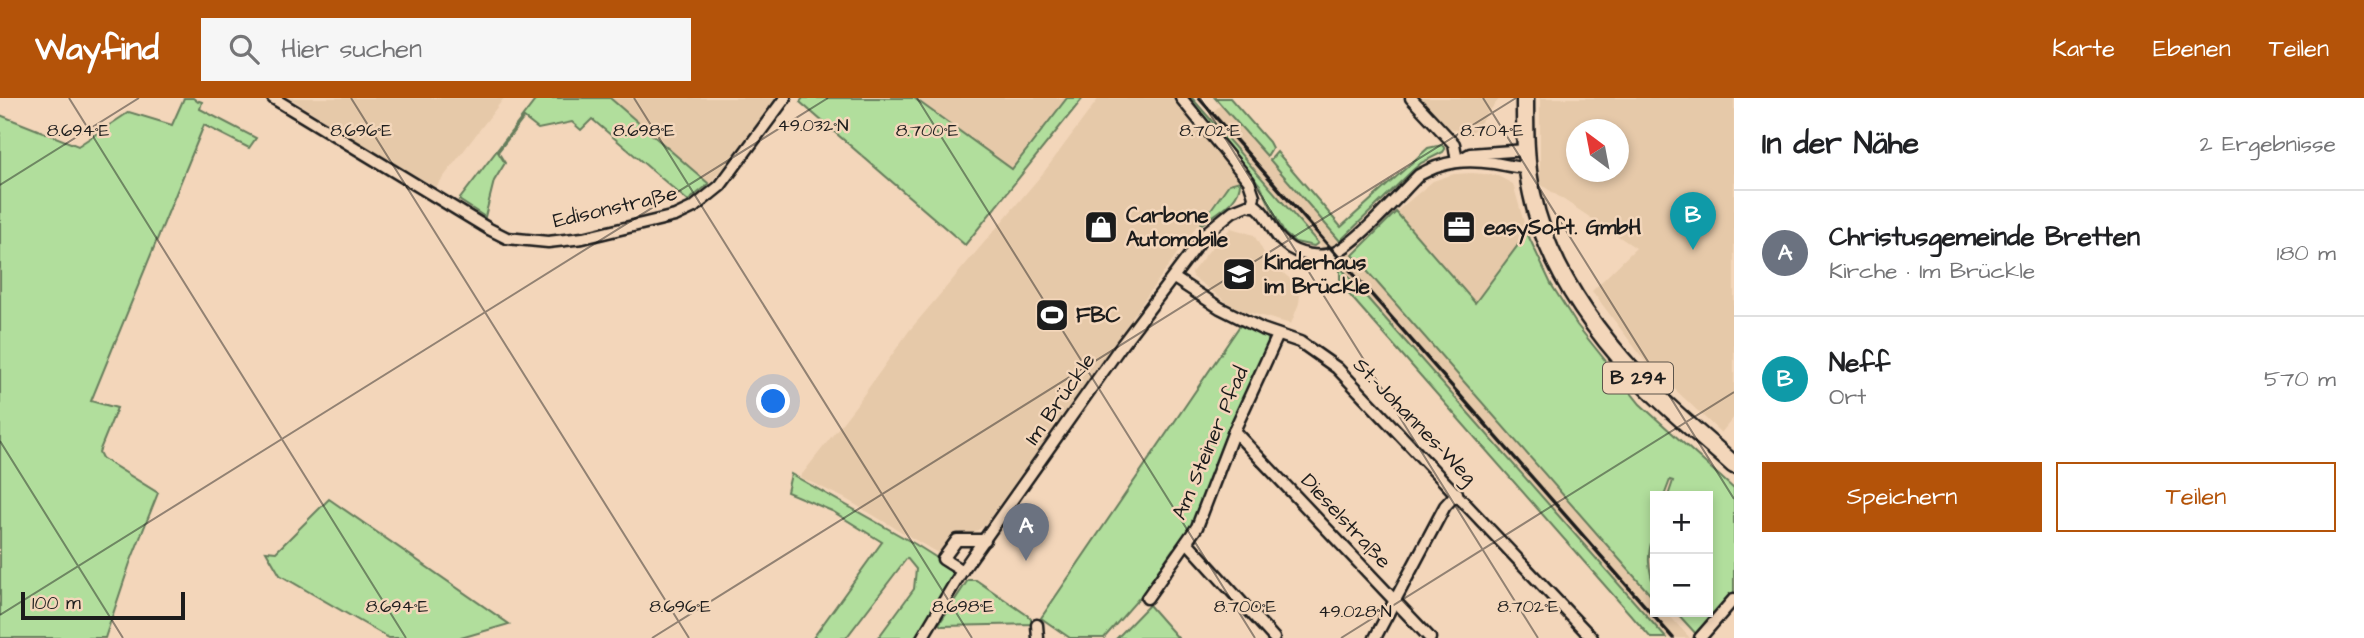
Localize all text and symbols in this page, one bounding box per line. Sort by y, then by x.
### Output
search box [201,18,691,81]
text: Wayfind [35,26,159,72]
icon: search [225,30,263,68]
text: Hier suchen [281,31,422,67]
text: Karte [2052,32,2115,66]
text: Ebenen [2153,32,2231,66]
text: Teilen [2269,32,2329,66]
text: 49.032°N [777,113,849,138]
text: 8.694°E [47,118,110,143]
text: 8.696°E [330,118,392,143]
text: 8.698°E [613,118,675,143]
text: 8.700°E [896,118,959,143]
text: 8.702°E [1179,118,1241,143]
text: 8.704°E [1460,118,1524,143]
north arrow [1566,119,1629,182]
text: In der Nähe [1762,123,1919,165]
text: 2 Ergebnisse [2200,128,2336,160]
street label: Edisonstraße [550,179,680,235]
pin: B [1670,192,1716,250]
place label: Carbone Automobile [1126,201,1229,254]
shop icon: Carbone Automobile [1082,208,1120,246]
office icon: easySoft. GmbH [1440,208,1478,246]
place label: easySoft. GmbH [1484,213,1641,245]
text: Christusgemeinde Bretten [1829,219,2140,255]
text: A [1778,237,1792,269]
text: 180 m [2277,237,2336,269]
place label: Kinderhaus im Brückle [1264,248,1371,301]
school or university icon: Kinderhaus im Brückle [1220,255,1258,293]
text: Kirche · Im Brückle [1829,255,2035,287]
sports icon: FBC [1033,296,1071,334]
place label: FBC [1076,301,1120,330]
text: Neff [1829,345,1890,381]
street label: Im Brückle [1018,347,1102,451]
street label: St.-Johannes-Weg [1345,351,1483,493]
street label: Am Steiner Pfad [1165,362,1255,524]
road number: B 294 [1603,362,1673,394]
text: B [1777,363,1793,395]
text: 570 m [2264,363,2336,395]
text: Ort [1829,381,1866,413]
your location [756,384,790,418]
button: Speichern [1762,462,2042,532]
button: Teilen [2056,462,2336,532]
street label: Dieselstraße [1294,467,1398,575]
map controls [1650,491,1713,617]
button: + [1650,491,1713,554]
pin: A [1003,503,1049,561]
button: − [1650,554,1713,617]
scale bar [21,589,186,621]
text: 100 m [32,590,81,617]
text: 8.694°E [366,594,429,619]
text: 8.696°E [649,594,711,619]
text: 8.698°E [932,594,994,619]
text: 8.700°E [1214,594,1277,619]
text: 8.702°E [1497,594,1559,619]
text: 49.028°N [1318,599,1392,624]

